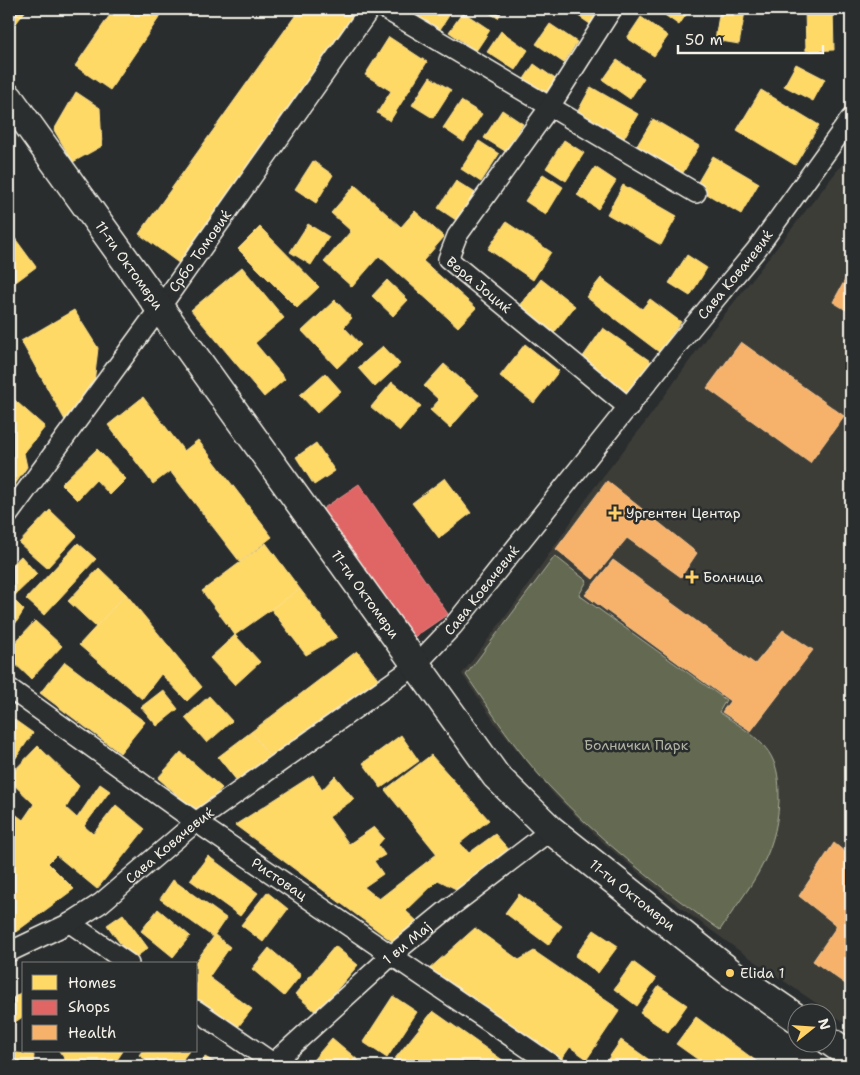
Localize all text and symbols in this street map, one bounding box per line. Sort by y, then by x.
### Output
scale bar [678,22,822,54]
text: 50 m [685,30,723,50]
street label: Србо Томовиќ [165,206,235,296]
street label: 11-ти Октомври [91,217,167,313]
street label: Сава Ковачевиќ [693,226,777,323]
street label: Вера Јоциќ [443,252,516,317]
place label: Ургентен Центар [626,504,741,522]
marker: Ургентен Центар [608,506,622,520]
street label: Сава Ковачевиќ [440,541,523,639]
street label: 11-ти Октомври [328,546,403,642]
place label: Болница [703,568,763,586]
marker: Болница [685,570,699,584]
park label: Болнички Парк [584,736,689,754]
street label: Сава Ковачевиќ [121,803,218,887]
street label: Ристовац [248,854,311,904]
street label: 11-ти Октомври [586,855,679,934]
street label: 1 ви Мај [379,918,435,968]
legend [22,962,198,1052]
place label: Elida 1 [740,964,785,982]
marker: Elida 1 [724,967,736,979]
text: Homes [68,973,116,993]
text: Shops [68,997,110,1017]
north arrow [788,1002,838,1052]
text: N [814,1016,835,1032]
text: Health [68,1023,116,1043]

